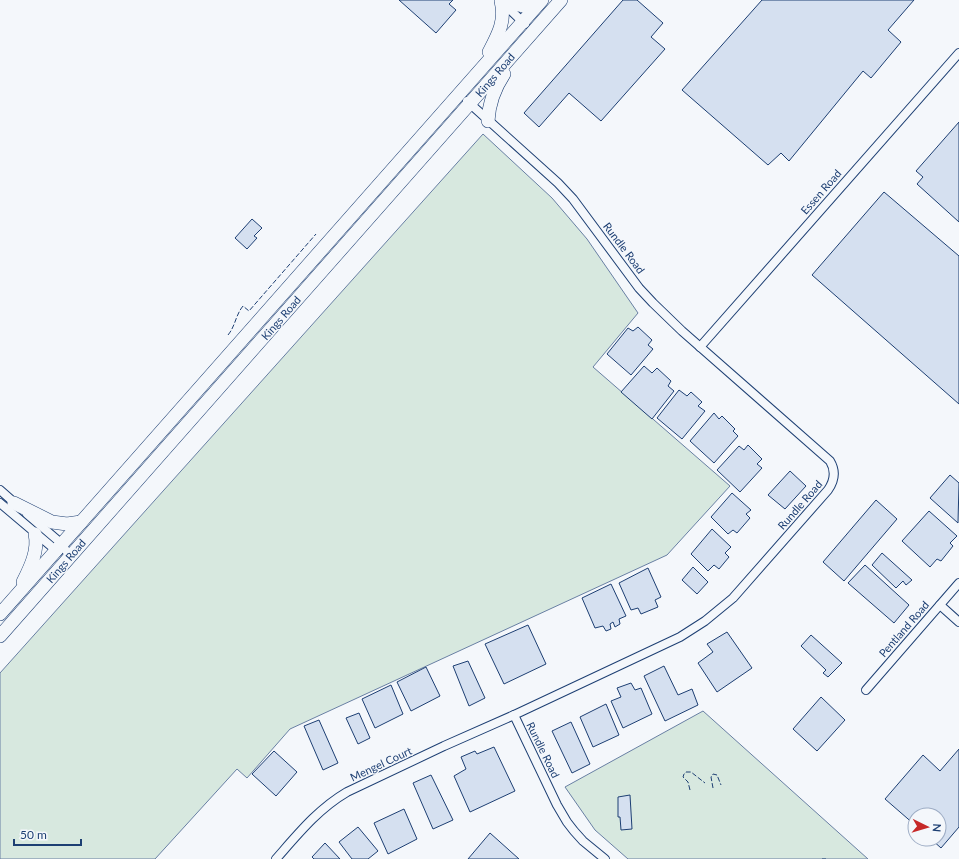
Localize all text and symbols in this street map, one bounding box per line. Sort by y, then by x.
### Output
street label: Kings Road [472,50,517,99]
street label: Essen Road [798,167,844,217]
street label: Rundle Road [601,220,648,276]
street label: Kings Road [258,293,303,342]
street label: Rundle Road [775,477,824,532]
street label: Kings Road [43,536,88,585]
street label: Pentland Road [876,598,931,659]
street label: Rundle Road [524,720,563,780]
street label: Mengel Court [348,744,414,783]
north arrow [907,807,947,847]
scale bar [14,821,81,847]
text: N [931,823,944,833]
text: 50 m [20,827,47,842]

